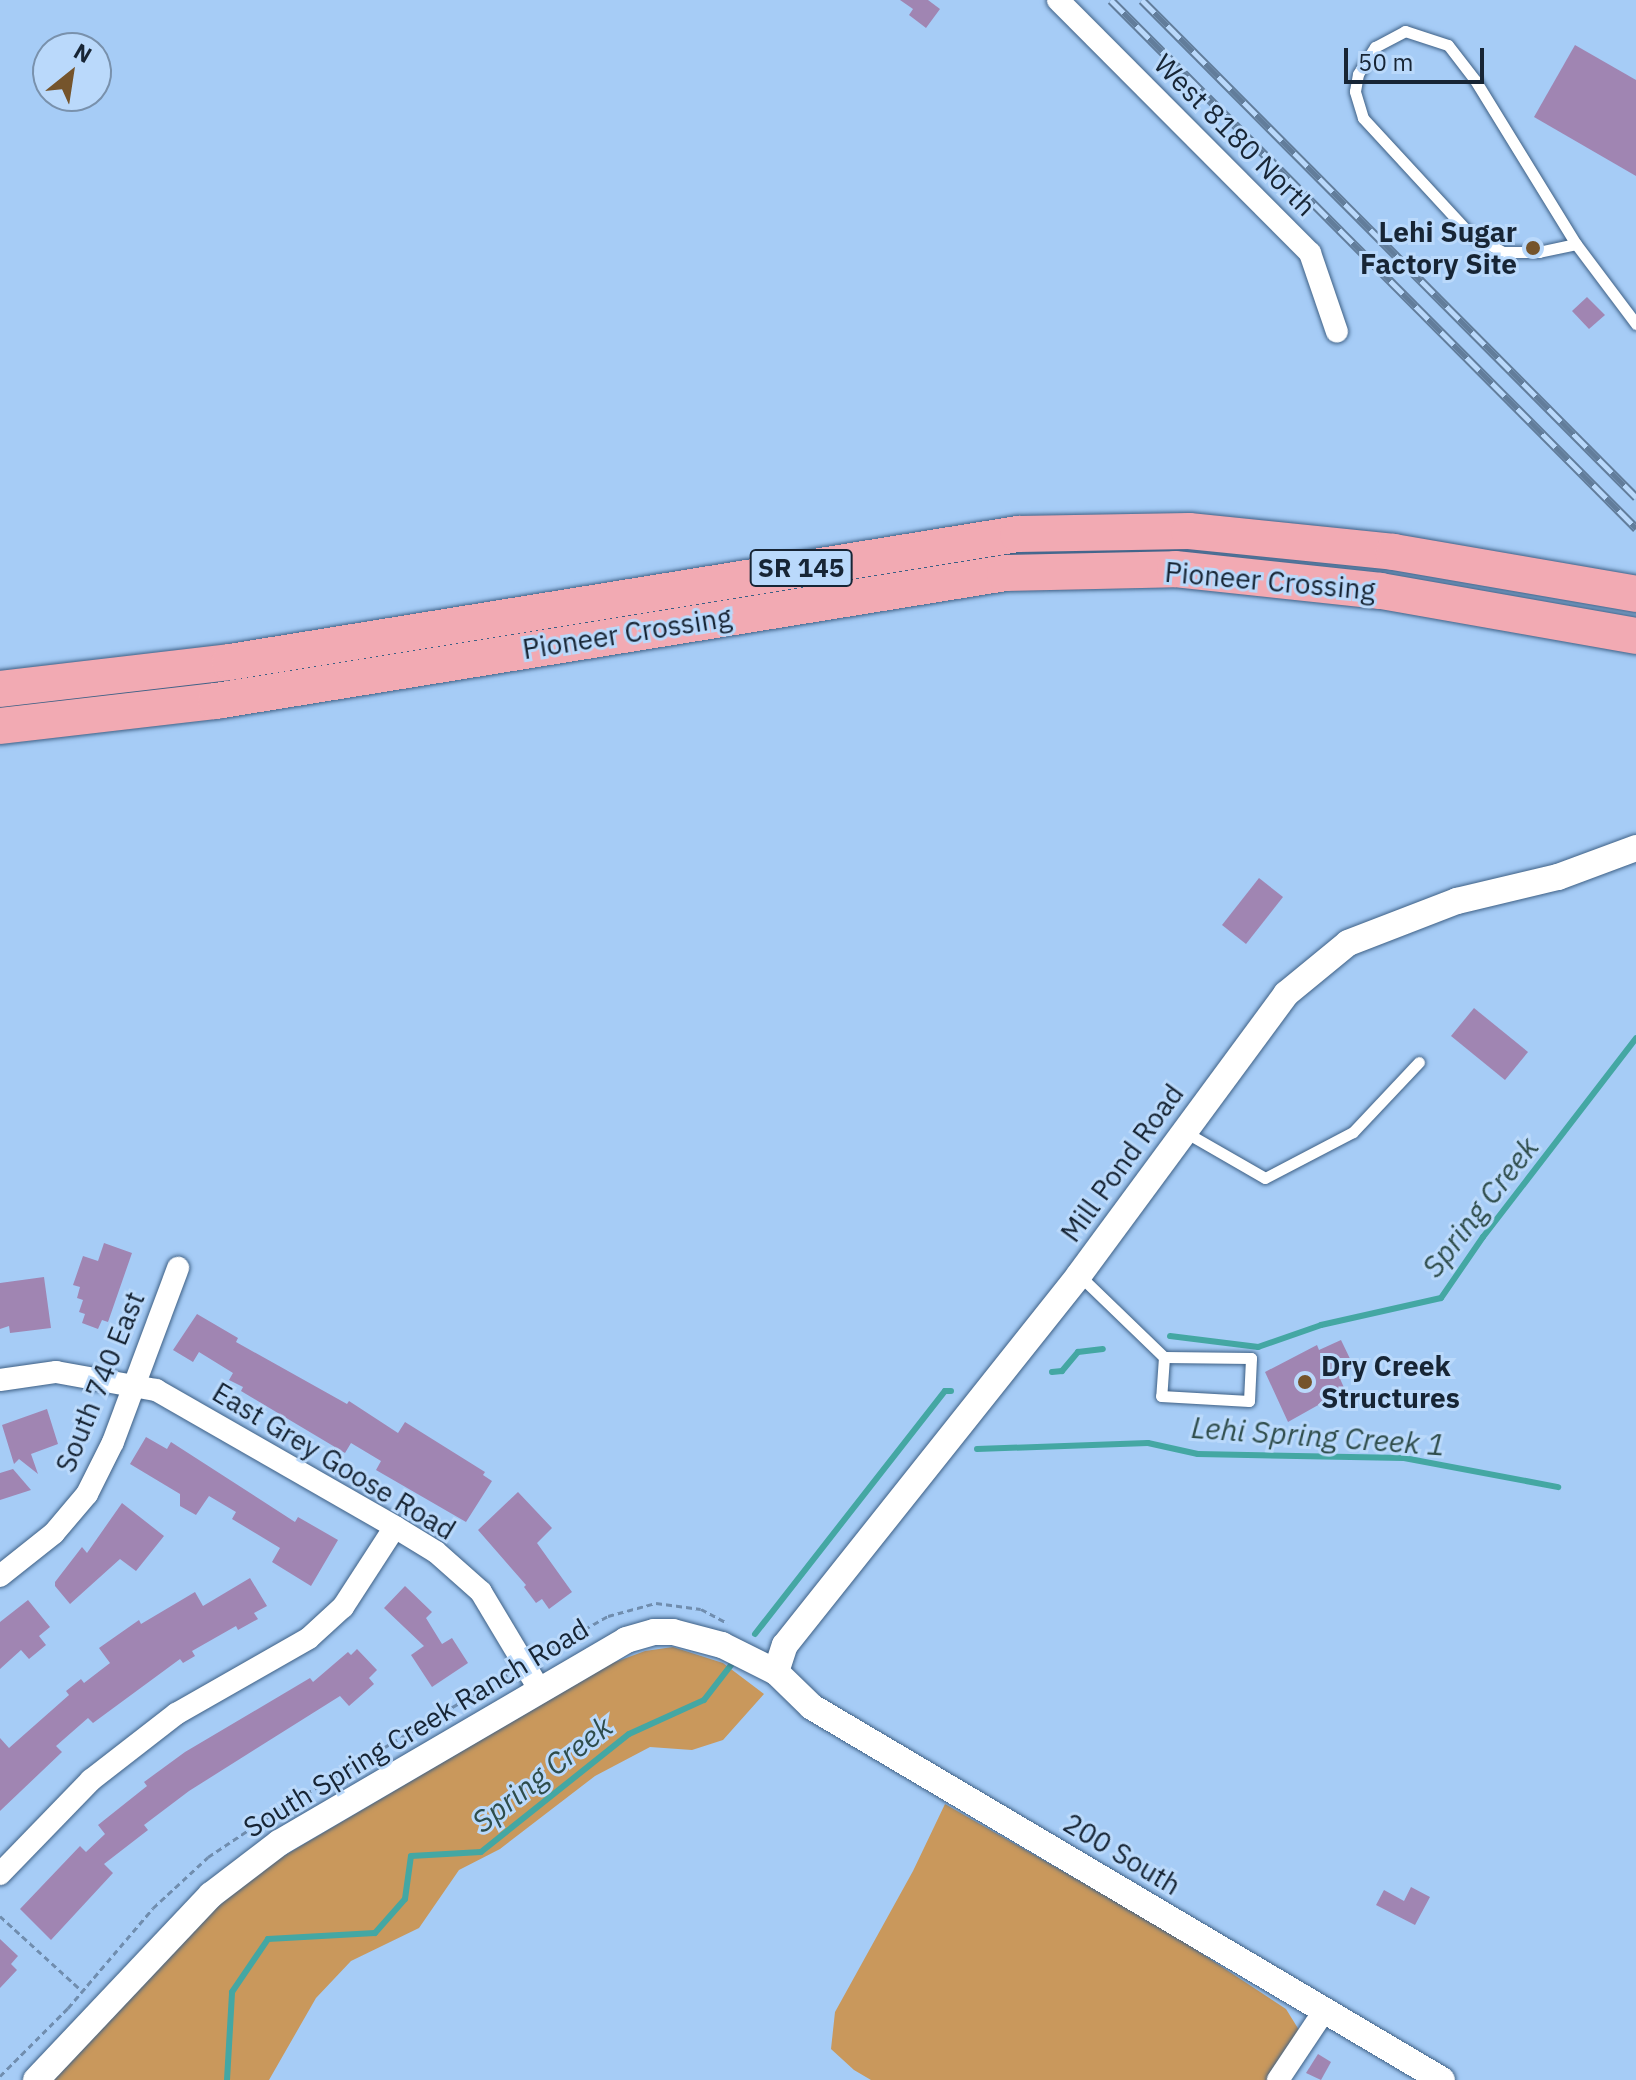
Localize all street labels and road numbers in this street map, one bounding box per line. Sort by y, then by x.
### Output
street label: West 8180 North [1147,47,1323,223]
road number: SR 145 [749,546,853,590]
street label: Pioneer Crossing [1163,555,1377,607]
street label: Pioneer Crossing [520,600,734,666]
street label: Mill Pond Road [1054,1078,1190,1248]
street label: South 740 East [49,1287,151,1477]
street label: East Grey Goose Road [206,1375,462,1547]
street label: South Spring Creek Ranch Road [237,1612,595,1844]
street label: 200 South [1057,1806,1187,1902]

